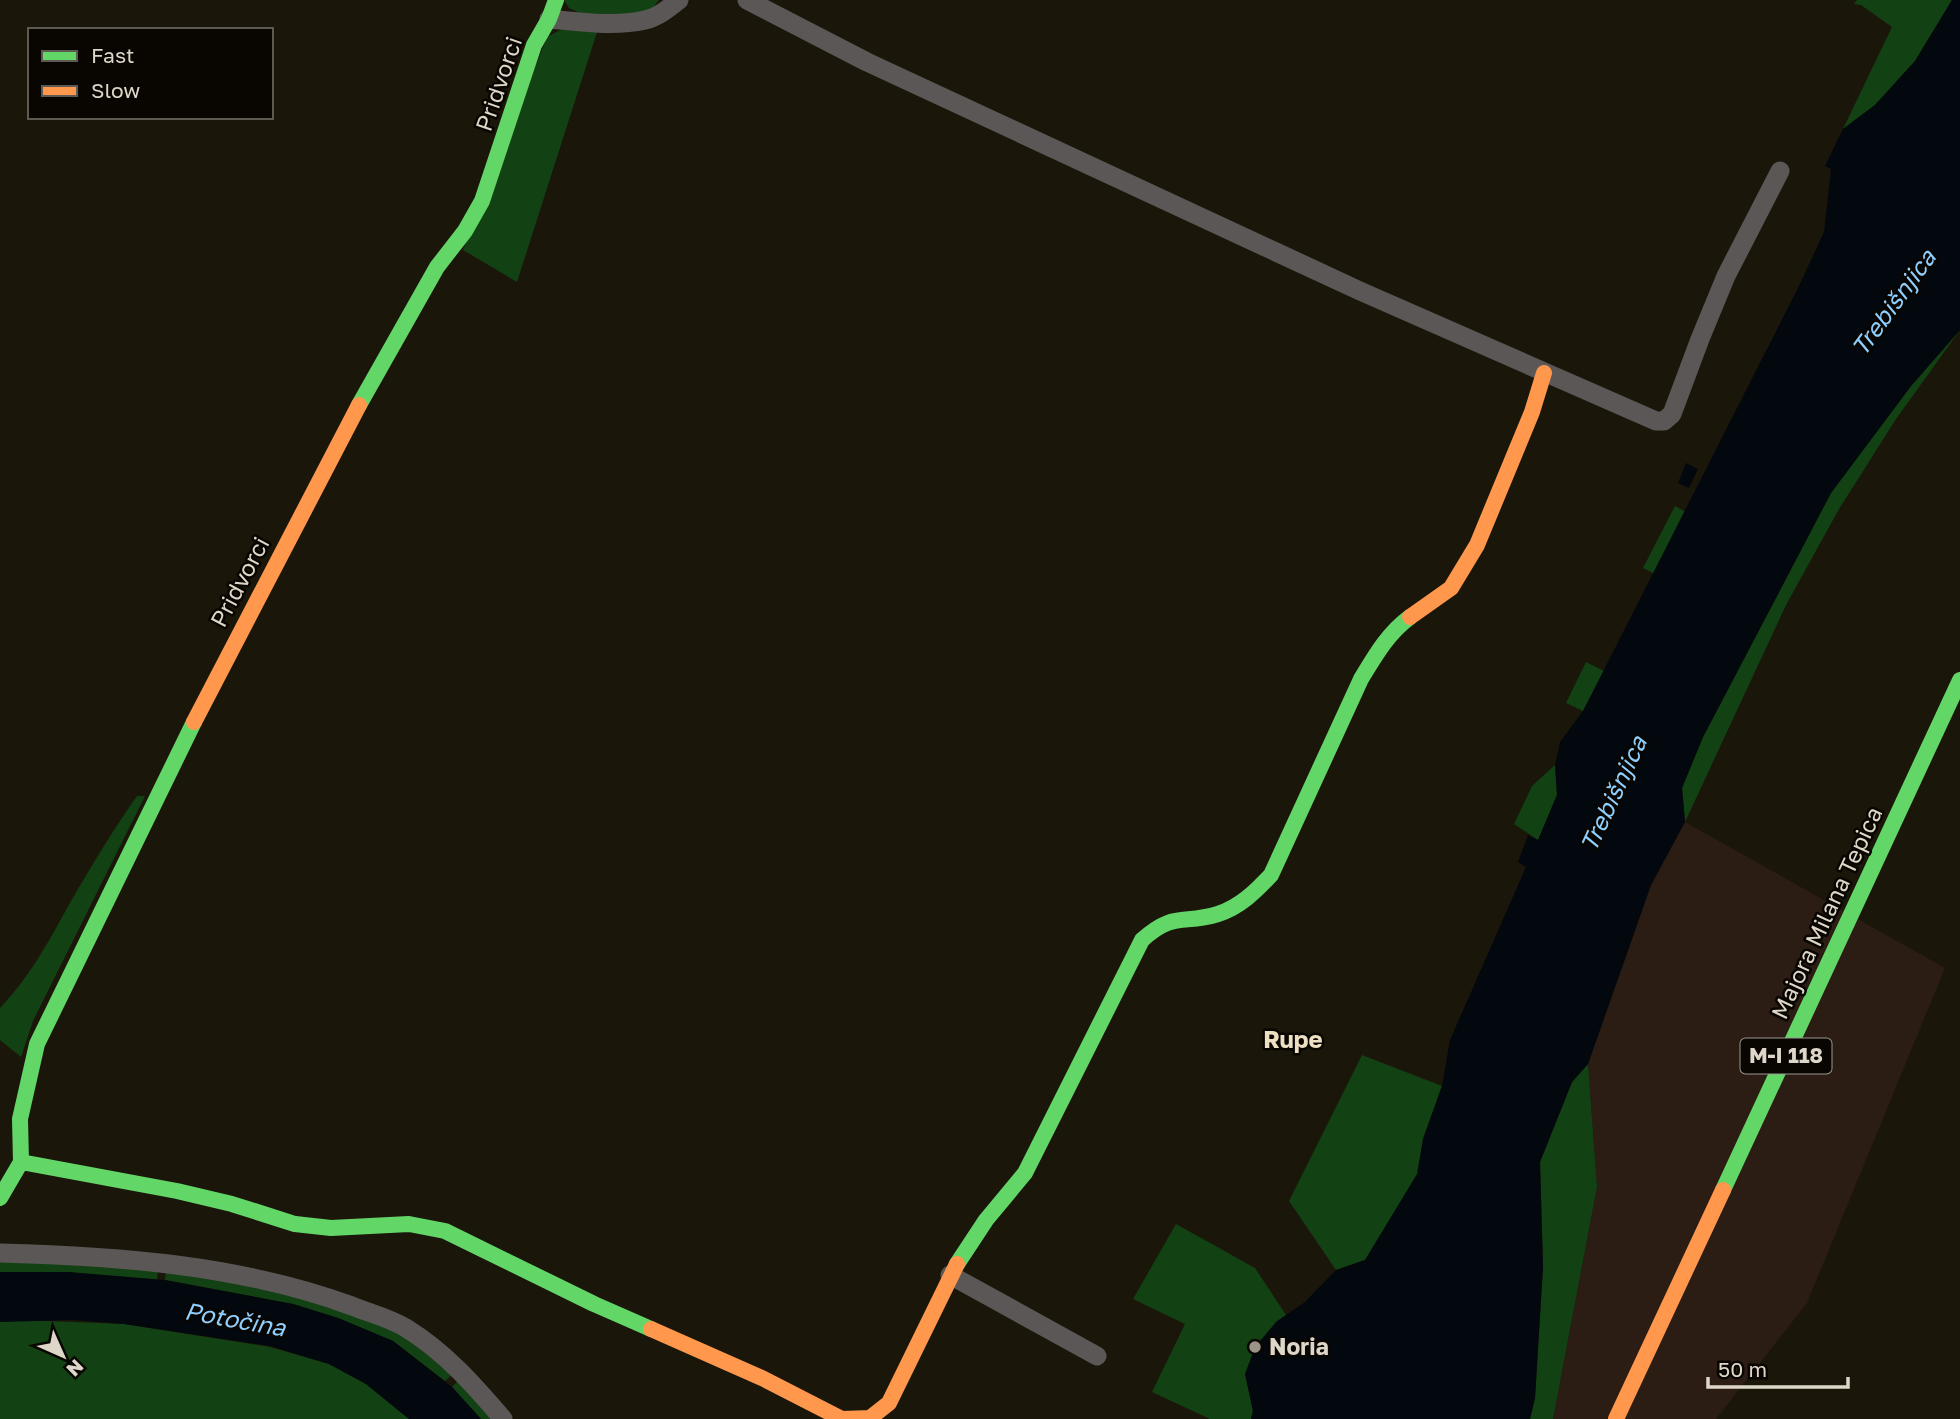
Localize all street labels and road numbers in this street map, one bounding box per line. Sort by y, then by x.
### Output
street label: Pridvorci [469,33,527,135]
street label: Pridvorci [204,532,274,631]
street label: Majora Milana Tepica [1765,802,1888,1023]
road number: M-I 118 [1740,1038,1831,1074]

